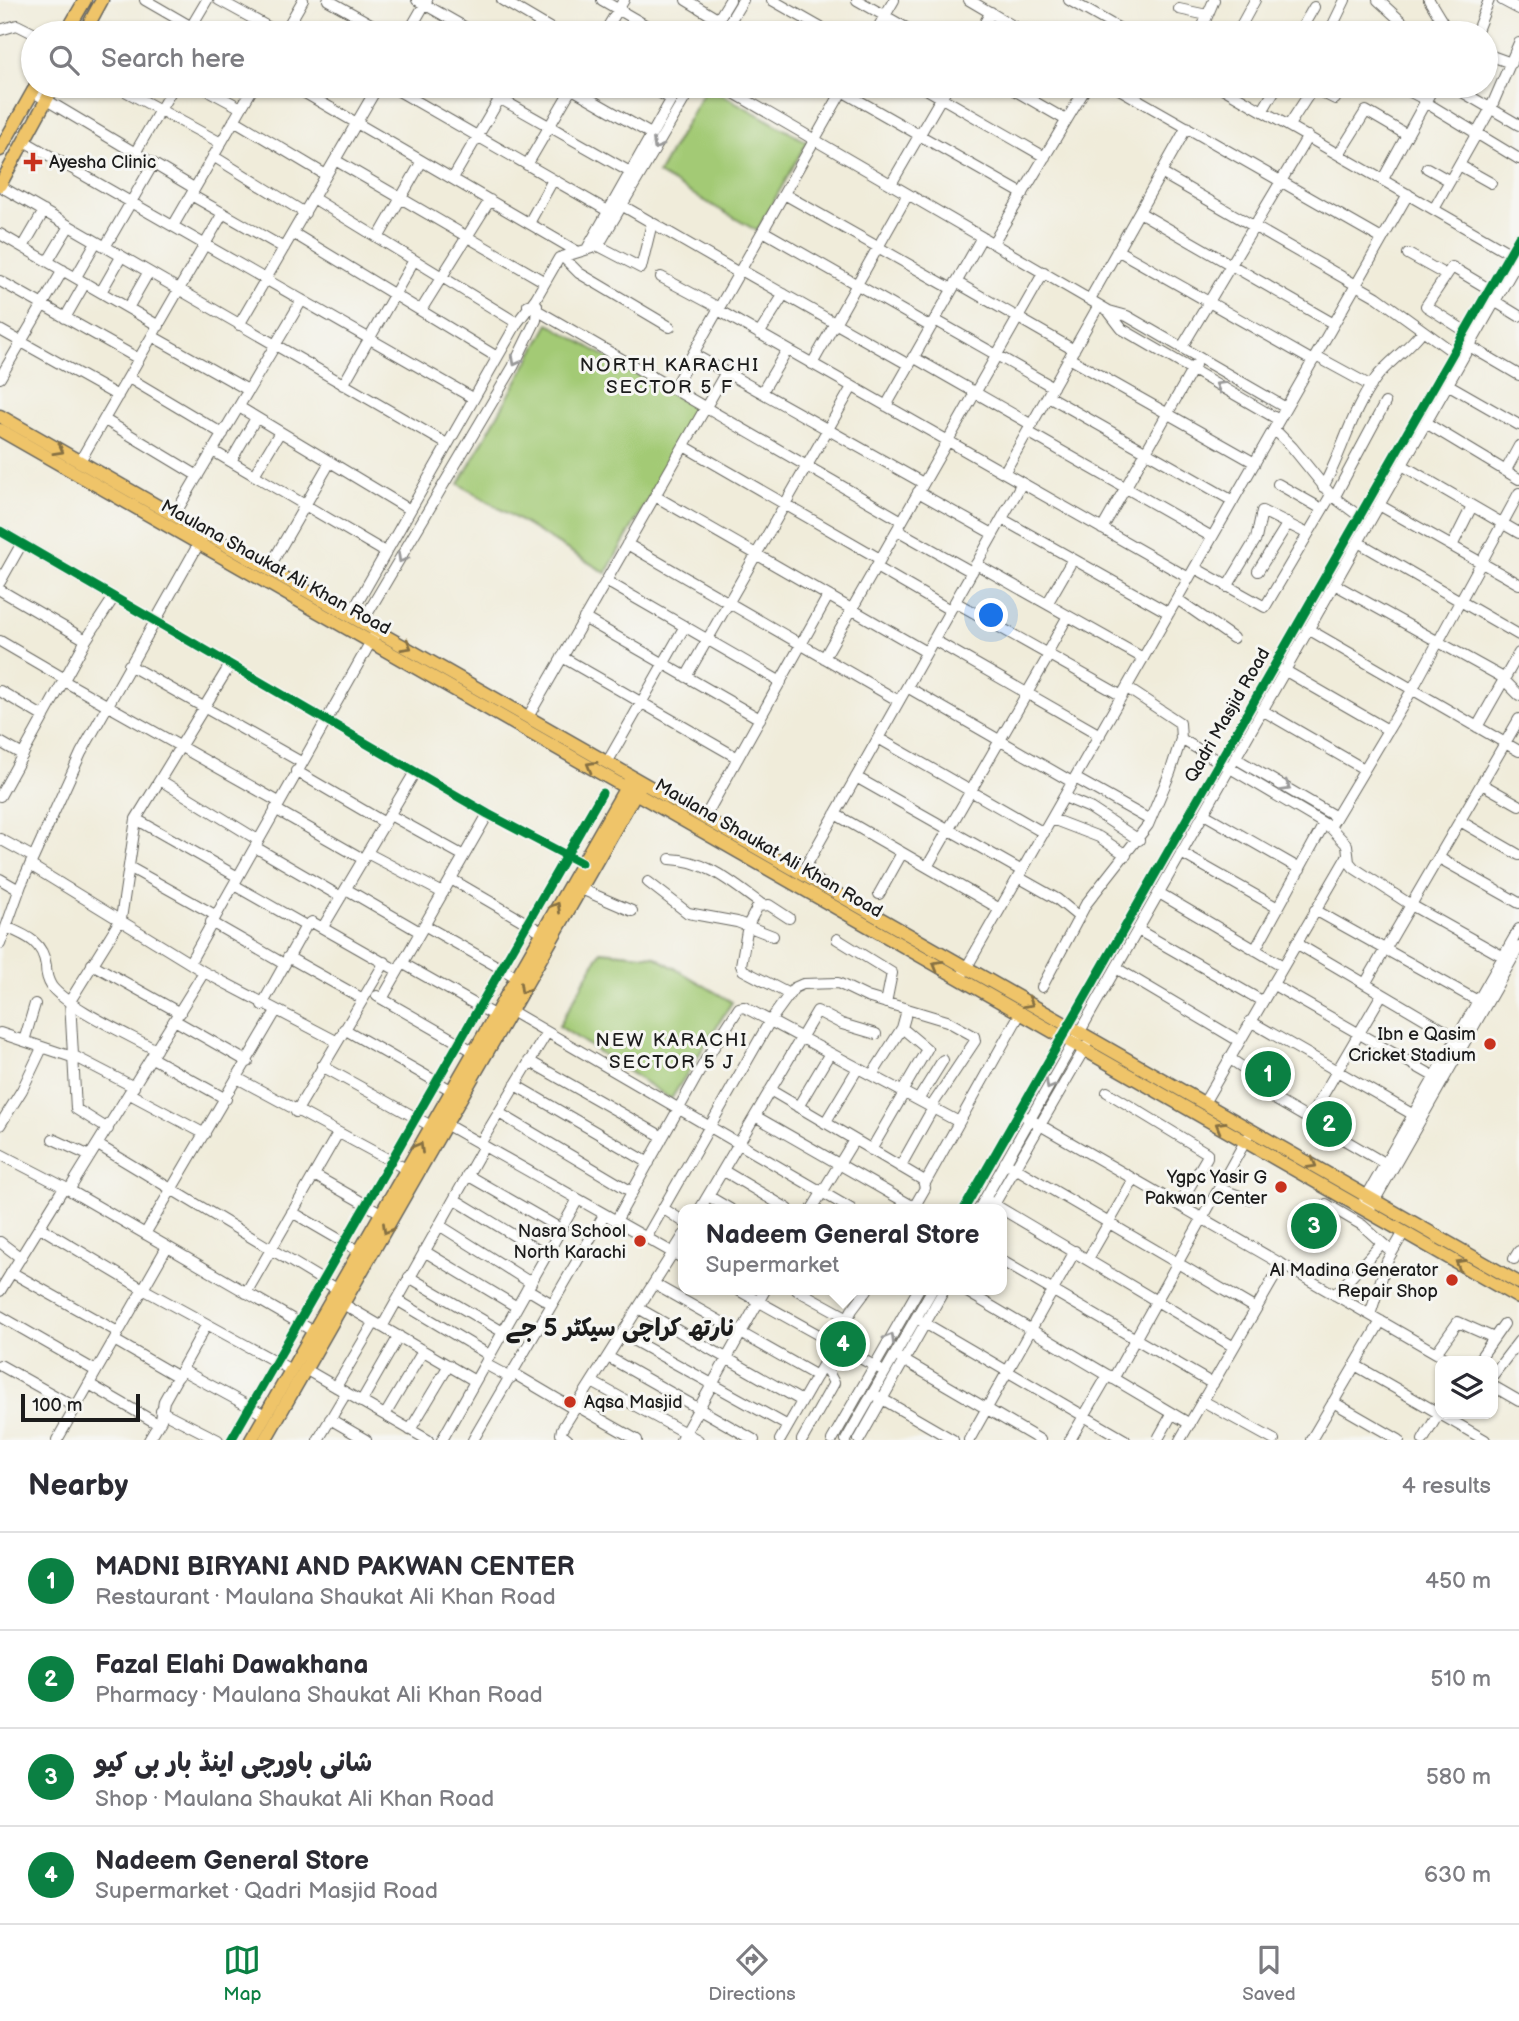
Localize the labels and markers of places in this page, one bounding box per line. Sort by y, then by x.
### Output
marker: Ayesha Clinic [23,152,43,172]
place label: Ayesha Clinic [49,152,156,173]
place label: Ibn e Qasim Cricket Stadium [1348,1024,1476,1066]
marker: Ibn e Qasim Cricket Stadium [1482,1036,1498,1052]
pin: 1 [1245,1048,1291,1100]
pin: 2 [1306,1098,1352,1150]
place label: Ygpc Yasir G Pakwan Center [1144,1167,1267,1209]
marker: Ygpc Yasir G Pakwan Center [1273,1179,1289,1195]
pin: 3 [1291,1200,1337,1252]
place label: Nasra School North Karachi [514,1221,626,1263]
marker: Nasra School North Karachi [632,1233,648,1249]
place label: Al Madina Generator Repair Shop [1270,1260,1438,1302]
marker: Al Madina Generator Repair Shop [1444,1272,1460,1288]
pin: 4 [820,1318,866,1370]
place label: Aqsa Masjid [584,1392,683,1413]
marker: Aqsa Masjid [562,1394,578,1410]

